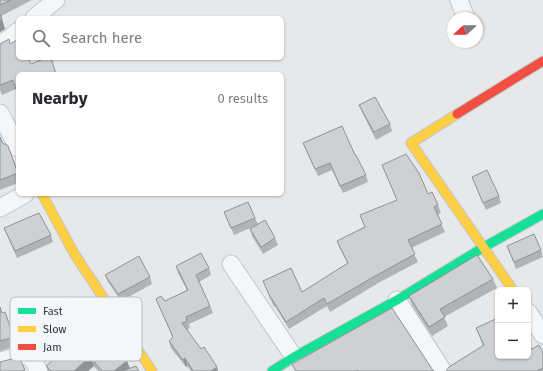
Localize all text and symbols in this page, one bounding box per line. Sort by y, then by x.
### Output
north arrow [447,12,483,48]
search box [16,16,284,60]
icon: search [30,27,52,49]
text: Search here [62,29,142,47]
text: Nearby [32,88,87,109]
text: 0 results [217,91,268,106]
map controls [495,287,531,359]
button: + [495,287,531,323]
legend [10,297,142,361]
text: Fast [43,305,63,318]
text: Slow [43,323,67,336]
button: − [495,323,531,359]
text: Jam [43,341,62,354]

